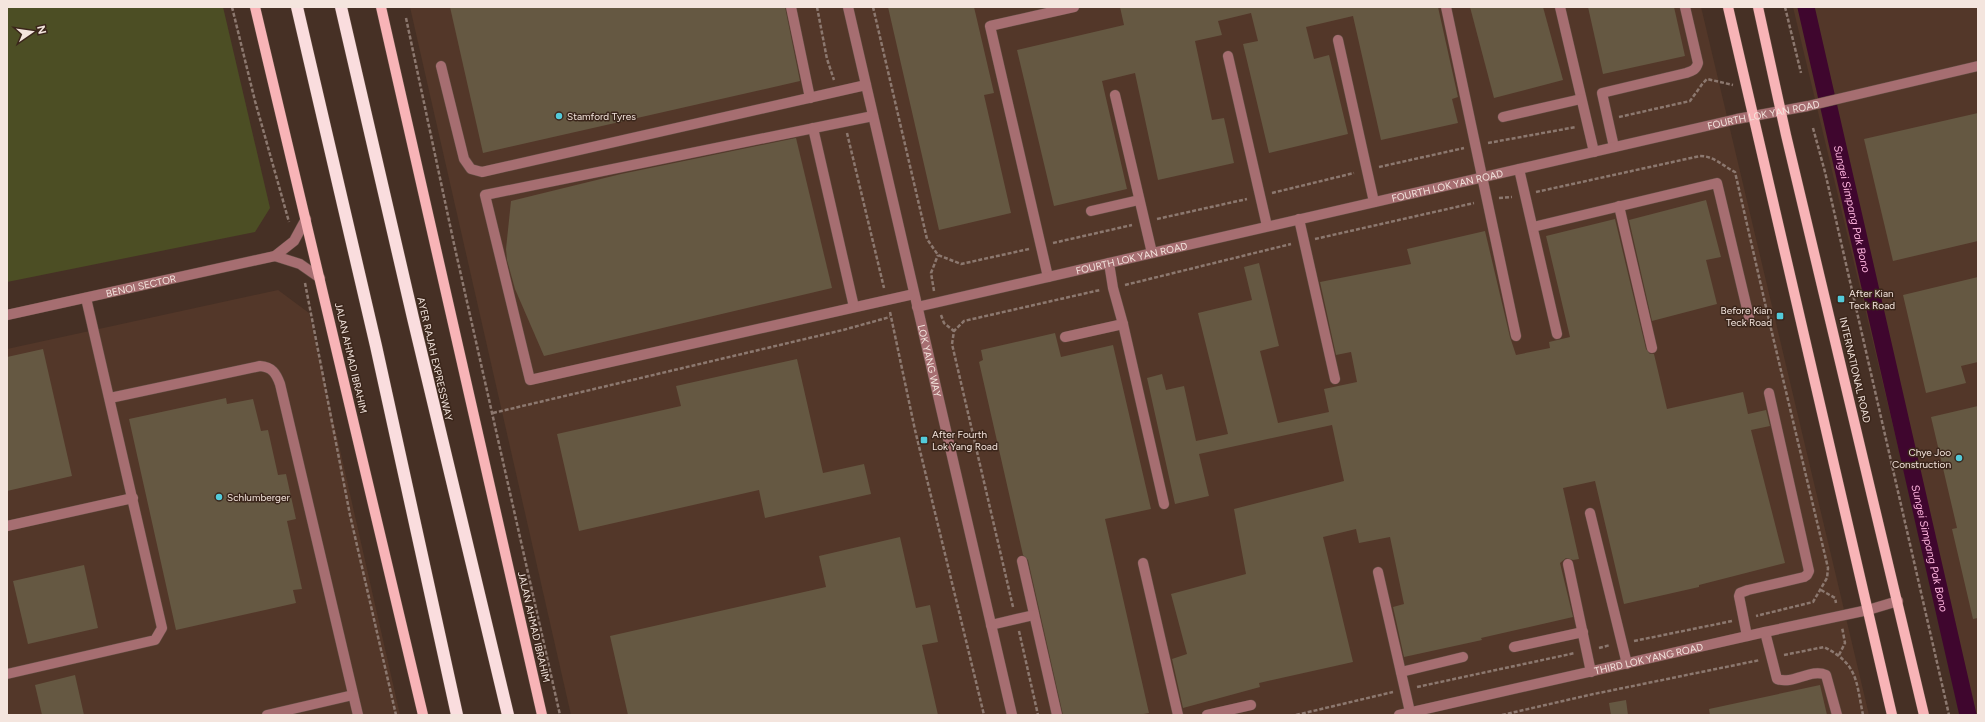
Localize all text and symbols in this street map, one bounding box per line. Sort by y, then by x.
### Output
north arrow [12,12,52,52]
text: N [34,24,49,35]
street label: FOURTH LOK YAN ROAD [1706,97,1821,132]
place label: Stamford Tyres [567,110,636,123]
marker: Stamford Tyres [554,111,564,121]
water label: Sungei Simpang Pak Bono [1831,144,1873,274]
street label: FOURTH LOK YAN ROAD [1390,166,1504,205]
street label: FOURTH LOK YAN ROAD [1074,239,1189,277]
street label: BENOI SECTOR [104,271,177,300]
place label: After Kian Teck Road [1849,287,1895,312]
marker: After Kian Teck Road [1836,294,1846,304]
street label: AYER RAJAH EXPRESSWAY [414,296,456,422]
street label: JALAN AHMAD IBRAHIM [332,301,370,415]
place label: Before Kian Teck Road [1721,304,1772,329]
marker: Before Kian Teck Road [1775,311,1785,321]
street label: INTERNATIONAL ROAD [1836,316,1874,424]
street label: LOK YANG WAY [915,323,945,398]
place label: After Fourth Lok Yang Road [932,428,998,453]
marker: After Fourth Lok Yang Road [919,435,929,445]
place label: Chye Joo Construction [1892,446,1951,471]
marker: Chye Joo Construction [1954,453,1964,463]
water label: Sungei Simpang Pak Bono [1909,483,1951,614]
place label: Schlumberger [227,491,290,504]
marker: Schlumberger [214,492,224,502]
street label: JALAN AHMAD IBRAHIM [515,570,553,684]
street label: THIRD LOK YANG ROAD [1593,640,1704,677]

